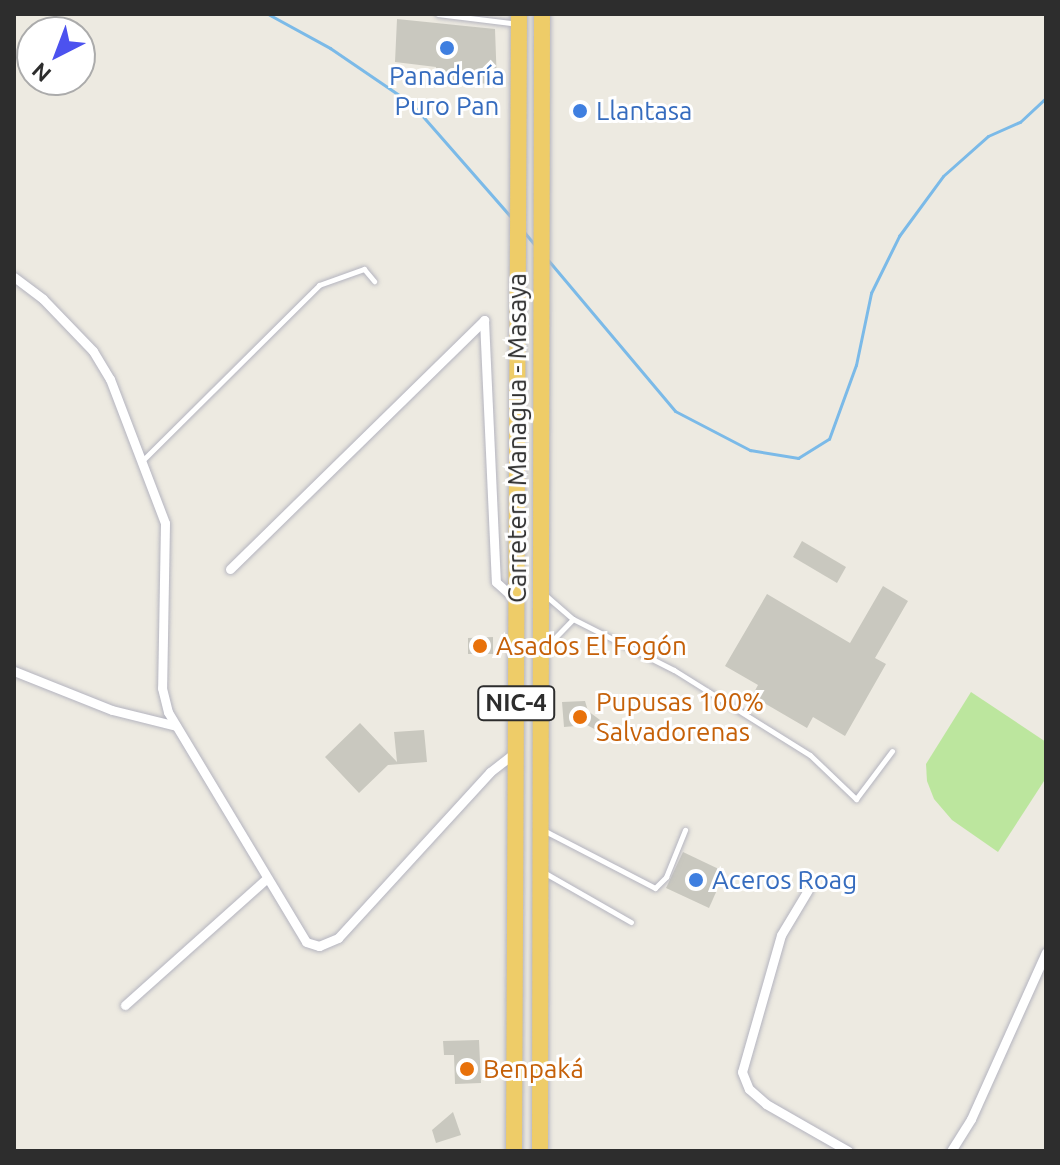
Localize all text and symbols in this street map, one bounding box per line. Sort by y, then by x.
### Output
north arrow [16,16,96,96]
marker: Panadería Puro Pan [438,39,456,57]
text: N [26,58,55,88]
place label: Panadería Puro Pan [389,60,505,122]
place label: Llantasa [596,95,692,127]
marker: Llantasa [571,102,589,120]
street label: Carretera Managua - Masaya [501,273,533,603]
place label: Asados El Fogón [496,630,687,662]
marker: Asados El Fogón [471,637,489,655]
road number: NIC-4 [476,683,556,723]
place label: Pupusas 100% Salvadorenas [596,686,764,748]
marker: Pupusas 100% Salvadorenas [571,708,589,726]
place label: Aceros Roag [712,864,857,896]
marker: Aceros Roag [687,871,705,889]
place label: Benpaká [483,1053,584,1085]
marker: Benpaká [458,1060,476,1078]

